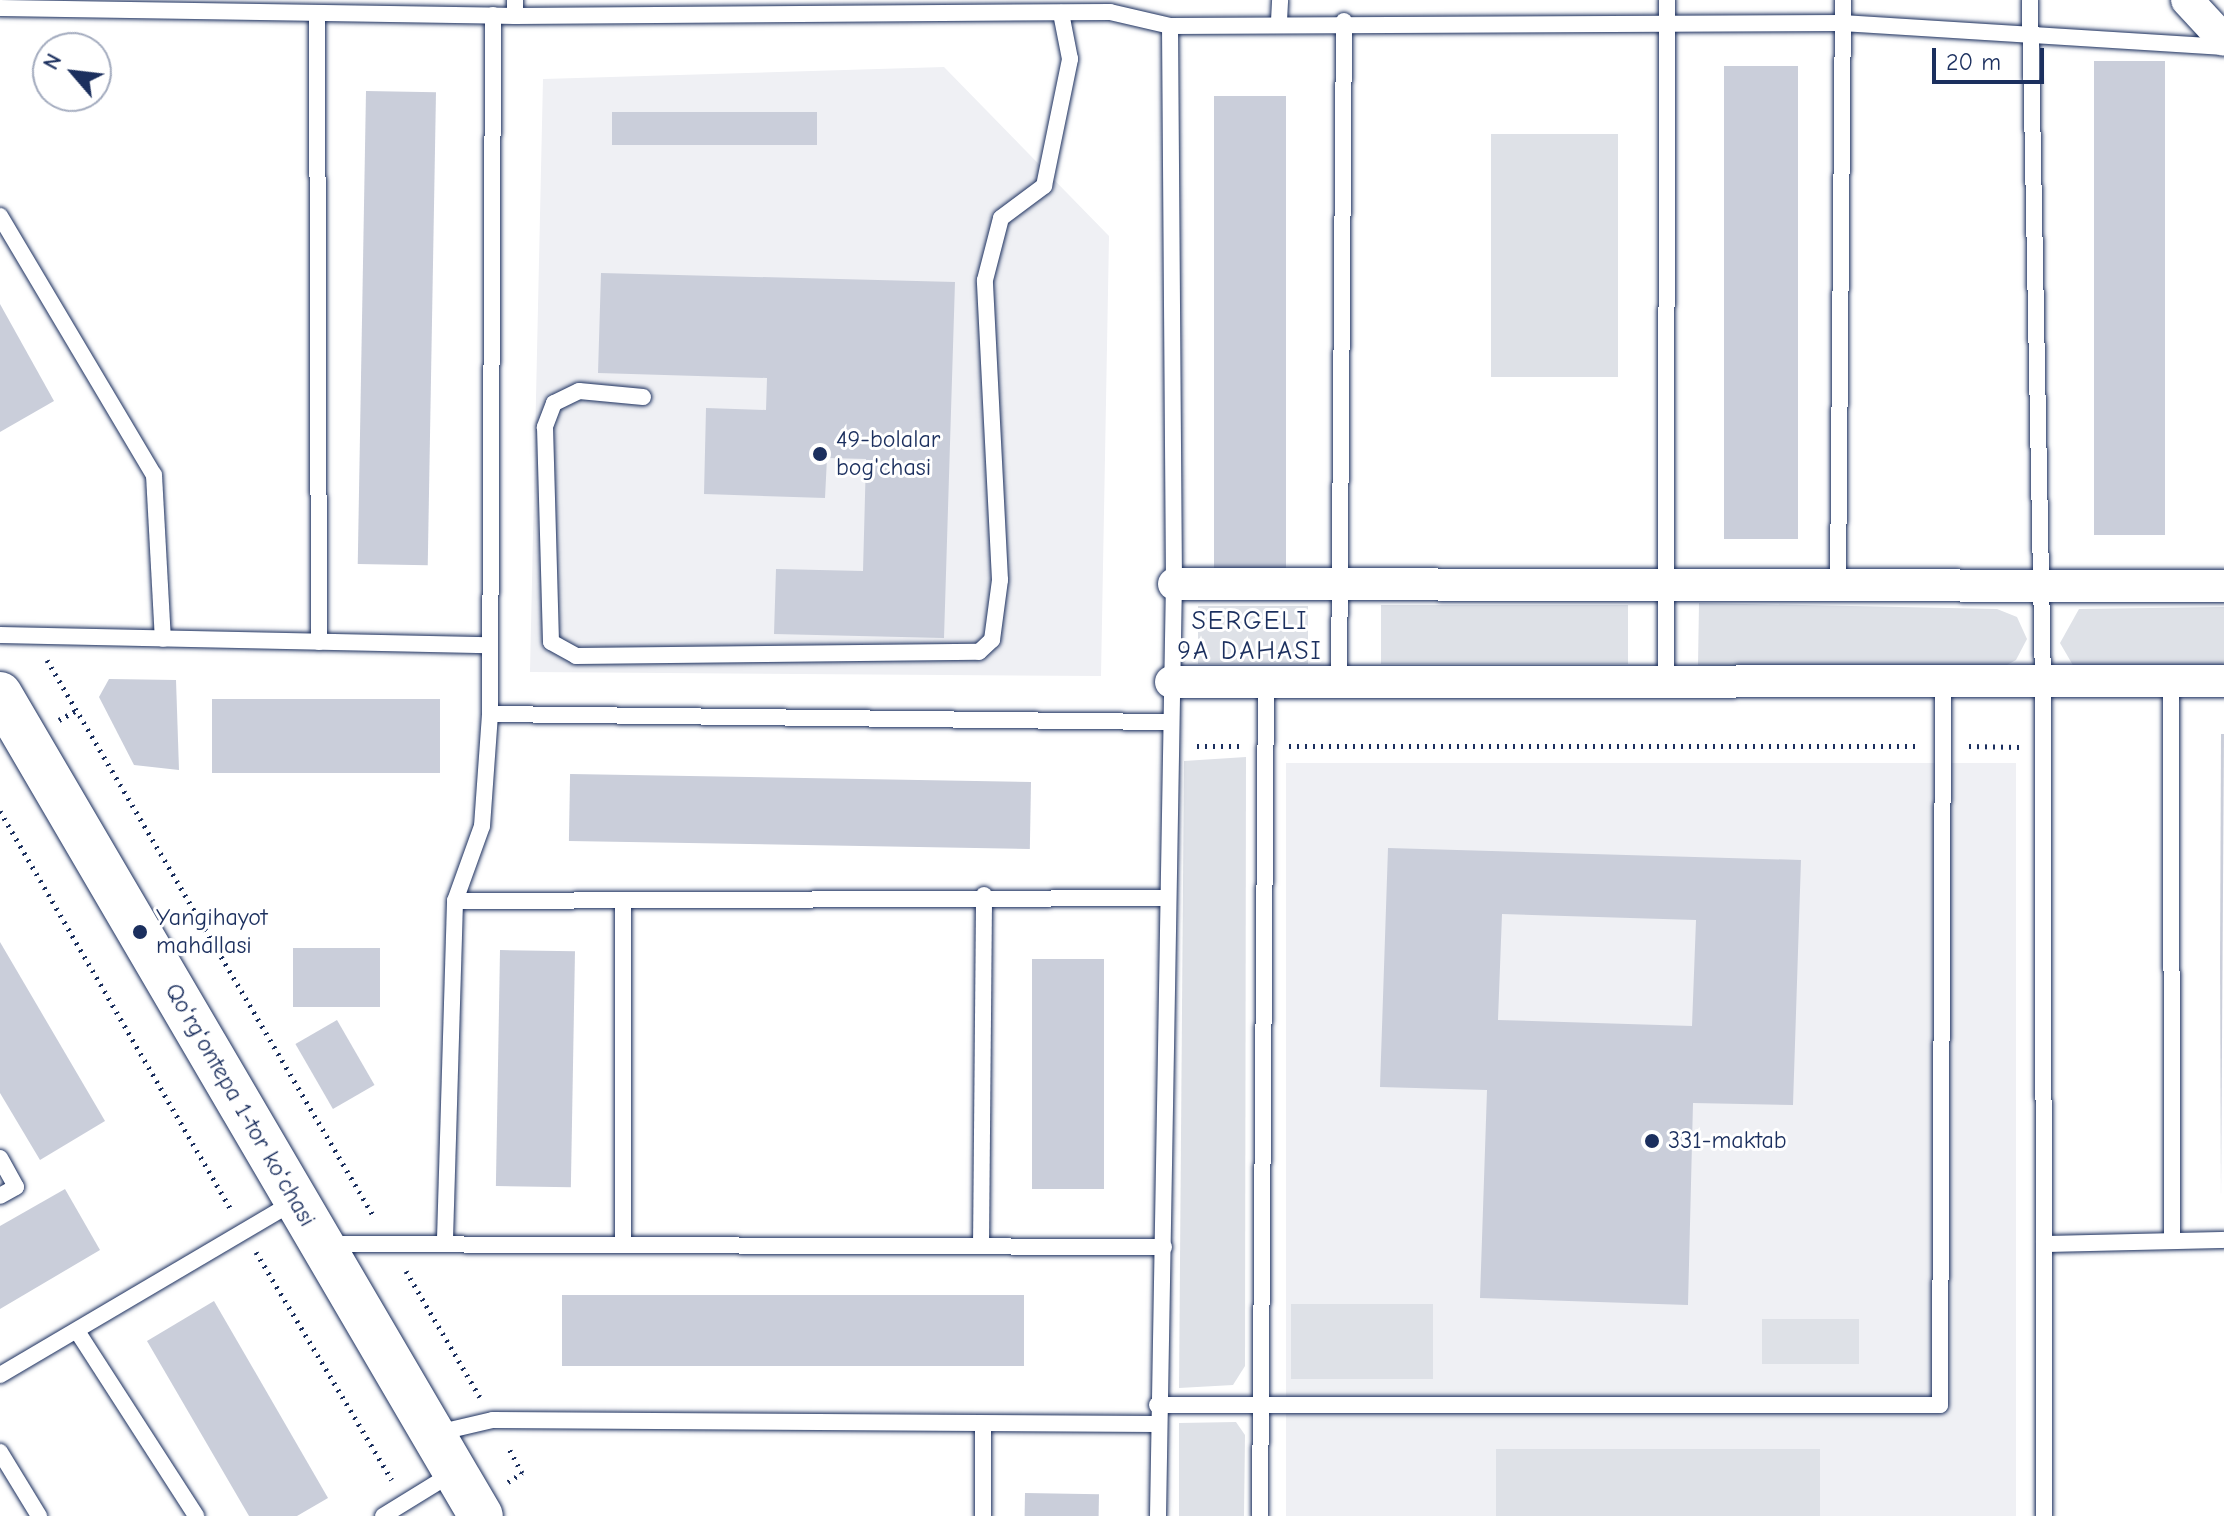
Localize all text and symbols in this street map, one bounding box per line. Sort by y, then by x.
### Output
north arrow [32,32,112,112]
scale bar [1936,32,2048,82]
text: 20 m [1946,48,2001,76]
text: N [38,49,67,74]
place label: 49-bolalar bog'chasi [836,426,940,482]
marker: 49-bolalar bog'chasi [811,445,829,463]
district label: SERGELI 9A DAHASI [1177,606,1323,668]
place label: Yangihayot mahallasi [156,904,268,960]
marker: Yangihayot mahallasi [131,923,149,941]
street label: Qoʻrgʻontepa 1-tor koʻchasi [158,978,322,1232]
place label: 331-maktab [1668,1127,1787,1155]
marker: 331-maktab [1643,1132,1661,1150]

